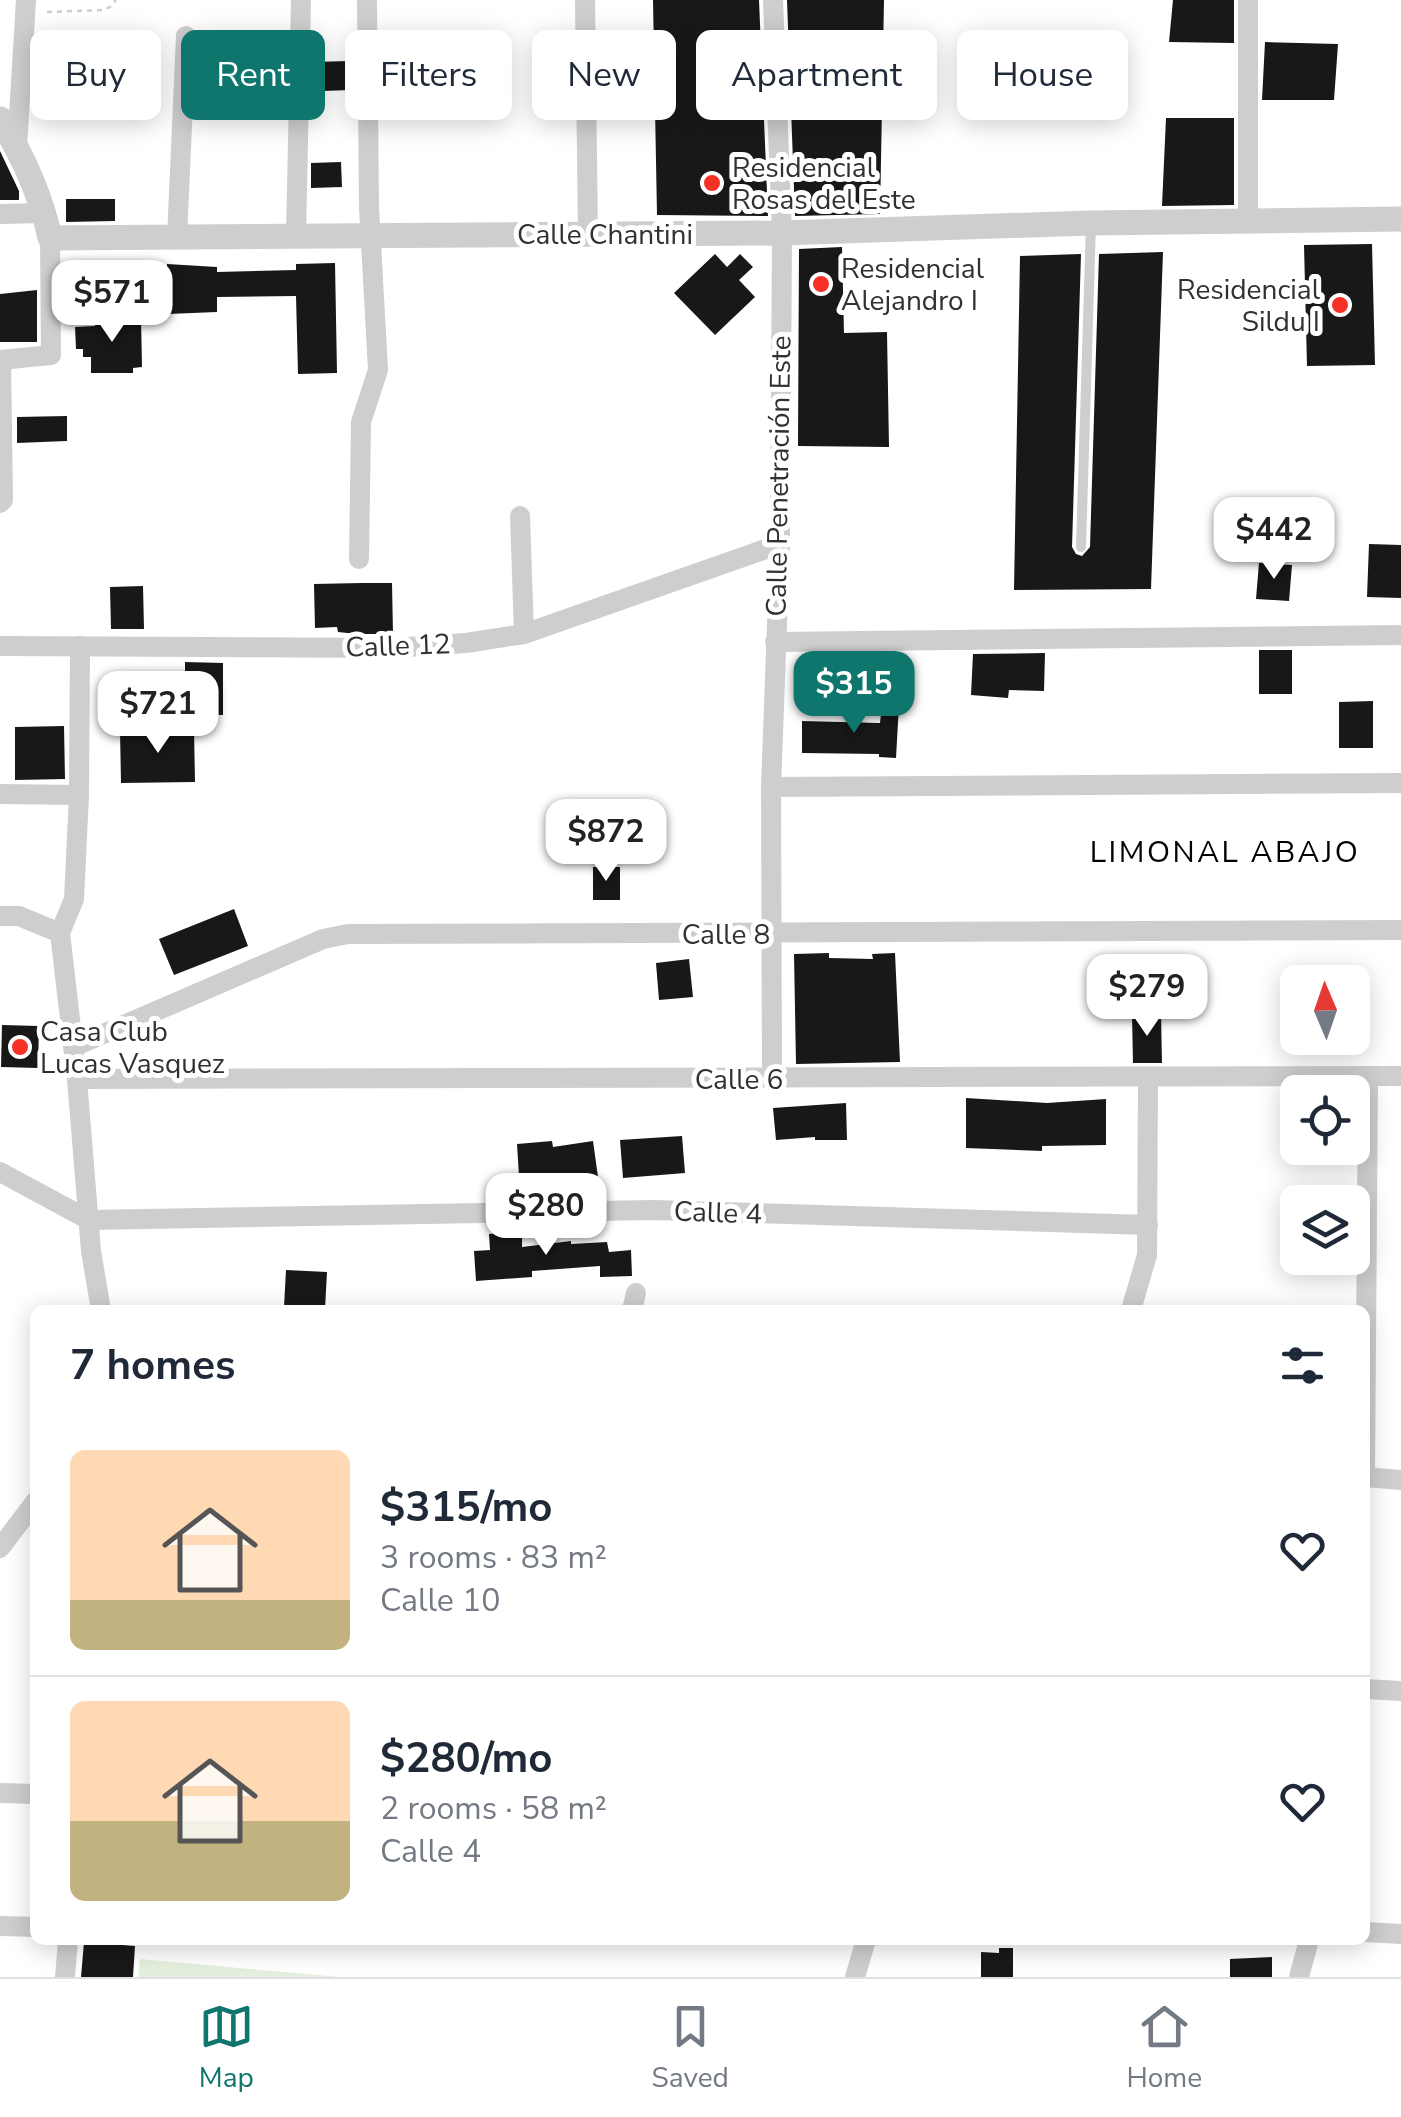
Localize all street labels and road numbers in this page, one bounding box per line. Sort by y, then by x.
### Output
street label: Calle Chantini [517,216,693,254]
street label: Calle Penetración Este [758,335,800,617]
street label: Calle 12 [345,625,451,667]
street label: Calle 8 [682,916,770,954]
street label: Calle 6 [695,1061,783,1099]
street label: Calle 4 [673,1192,763,1234]

